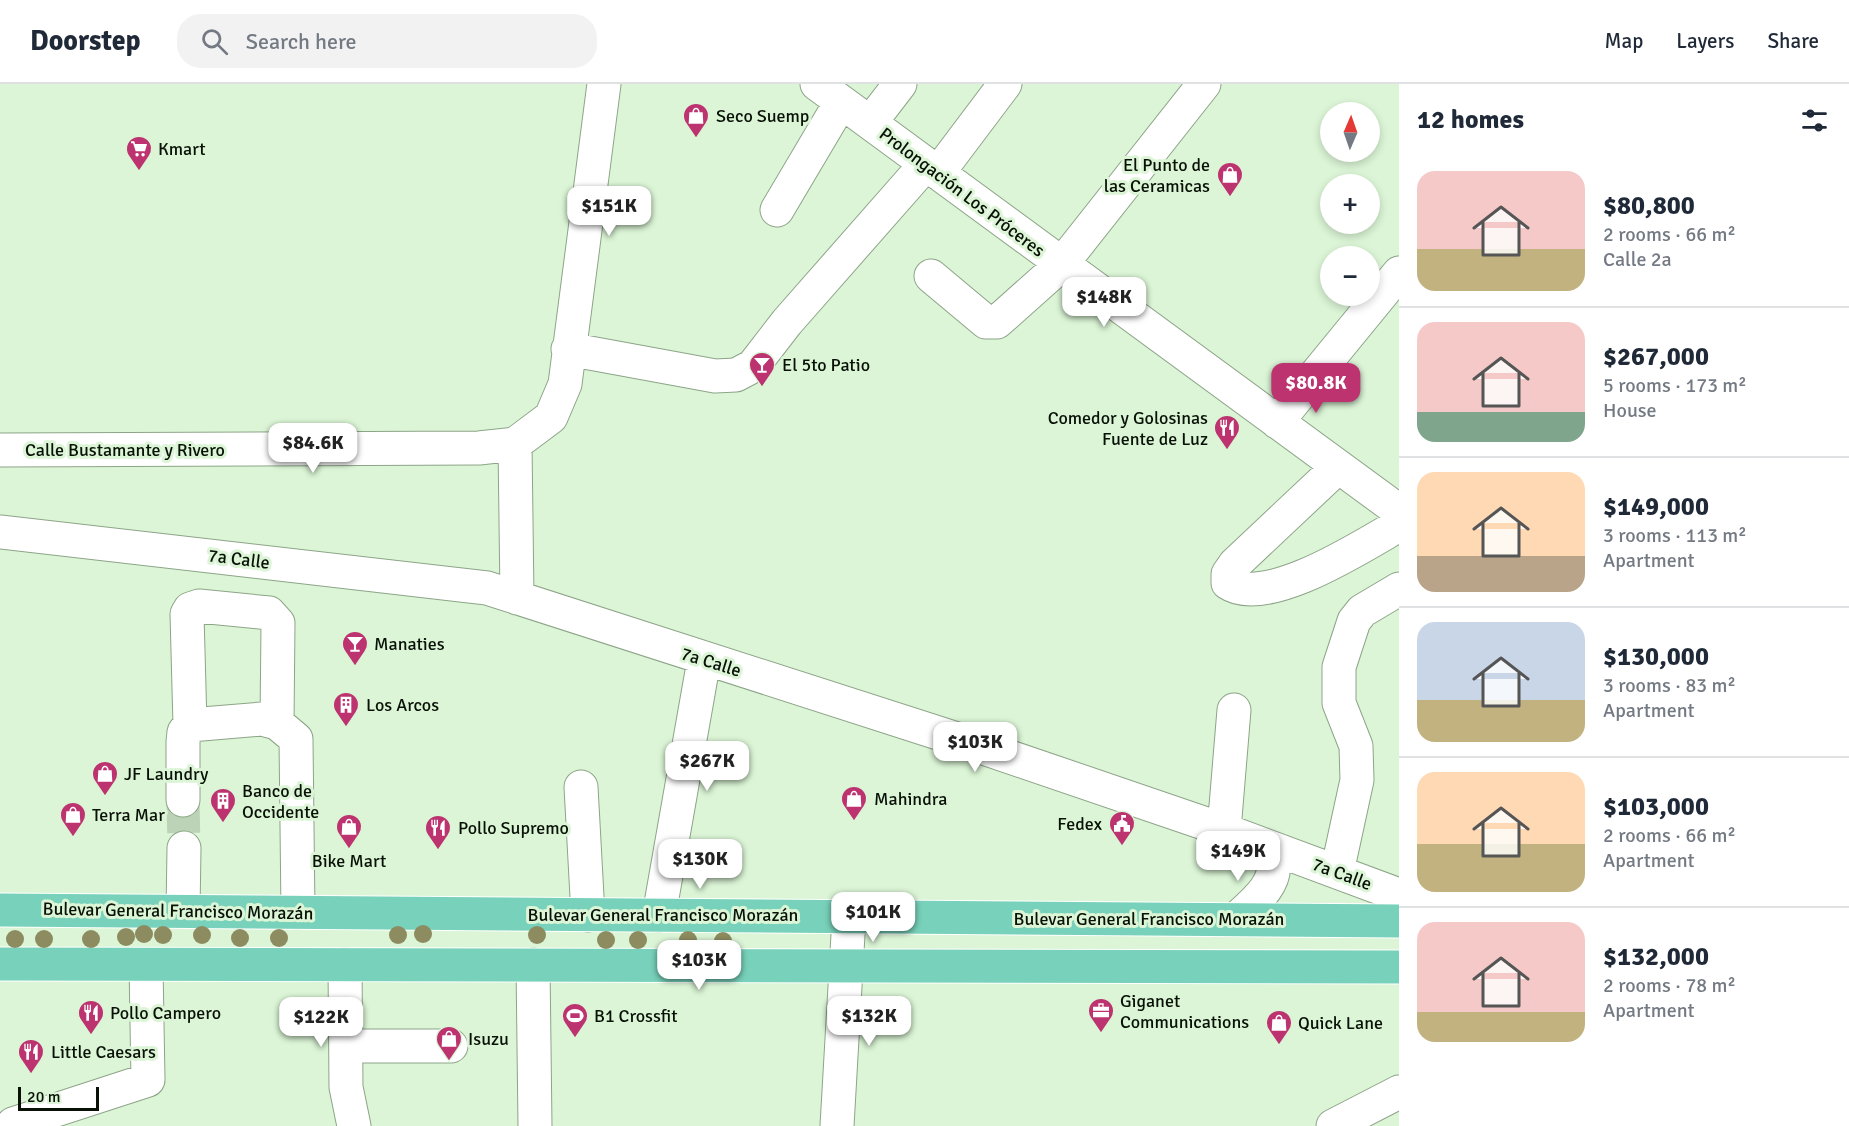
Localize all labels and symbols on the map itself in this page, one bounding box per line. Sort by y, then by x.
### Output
shop icon: Seco Suemp [681,101,711,139]
north arrow [1320,102,1380,162]
place label: Seco Suemp [716,105,809,127]
street label: Prolongación Los Próceres [875,123,1049,261]
supermarket icon: Kmart [124,134,154,172]
place label: Kmart [158,138,206,160]
place label: El Punto de las Ceramicas [1104,154,1210,197]
shop icon: El Punto de las Ceramicas [1215,160,1245,198]
pin: $151K [567,186,651,237]
pin: $148K [1062,277,1146,328]
bar icon: El 5to Patio [747,350,777,388]
place label: El 5to Patio [782,354,870,376]
pin: $80.8K [1267,363,1365,414]
place label: Comedor y Golosinas Fuente de Luz [1048,407,1208,450]
restaurant icon: Comedor y Golosinas Fuente de Luz [1212,413,1242,451]
pin: $84.6K [264,423,362,474]
street label: Calle Bustamante y Rivero [25,439,225,461]
street label: 7a Calle [207,544,271,574]
bar icon: Manaties [340,629,370,667]
place label: Manaties [374,633,445,655]
street label: 7a Calle [678,642,744,682]
building icon: Los Arcos [331,690,361,728]
place label: Los Arcos [366,694,439,716]
pin: $103K [933,722,1017,773]
pin: $267K [665,741,749,792]
shop icon: JF Laundry [90,759,120,797]
place label: JF Laundry [124,763,209,785]
place label: Banco de Occidente [242,780,319,823]
shop icon: Mahindra [839,784,869,822]
building icon: Banco de Occidente [208,786,238,824]
place label: Mahindra [874,788,947,810]
shop icon: Terra Mar [58,800,88,838]
place label: Terra Mar [92,804,165,826]
public building icon: Fedex [1107,809,1137,847]
shop icon: Bike Mart [334,812,364,850]
restaurant icon: Pollo Supremo [423,813,453,851]
place label: Fedex [1057,813,1103,835]
place label: Pollo Supremo [458,817,569,839]
pin: $149K [1196,831,1280,882]
pin: $130K [658,839,742,890]
place label: Bike Mart [312,850,386,872]
street label: 7a Calle [1309,853,1375,895]
pin: $101K [831,892,915,943]
street label: Bulevar General Francisco Morazán [42,898,314,924]
street label: Bulevar General Francisco Morazán [528,904,798,926]
street label: Bulevar General Francisco Morazán [1014,908,1284,930]
pin: $103K [657,940,741,991]
place label: Giganet Communications [1120,990,1249,1033]
pin: $132K [827,996,911,1047]
office icon: Giganet Communications [1086,996,1116,1034]
pin: $122K [279,997,363,1048]
restaurant icon: Pollo Campero [76,998,106,1036]
sports icon: B1 Crossfit [560,1001,590,1039]
place label: Pollo Campero [110,1002,221,1024]
place label: B1 Crossfit [594,1005,678,1027]
shop icon: Quick Lane [1264,1008,1294,1046]
place label: Quick Lane [1298,1012,1383,1034]
shop icon: Isuzu [434,1024,464,1062]
place label: Isuzu [468,1028,509,1050]
restaurant icon: Little Caesars [16,1037,46,1075]
place label: Little Caesars [51,1041,156,1063]
scale bar [18,1084,99,1112]

